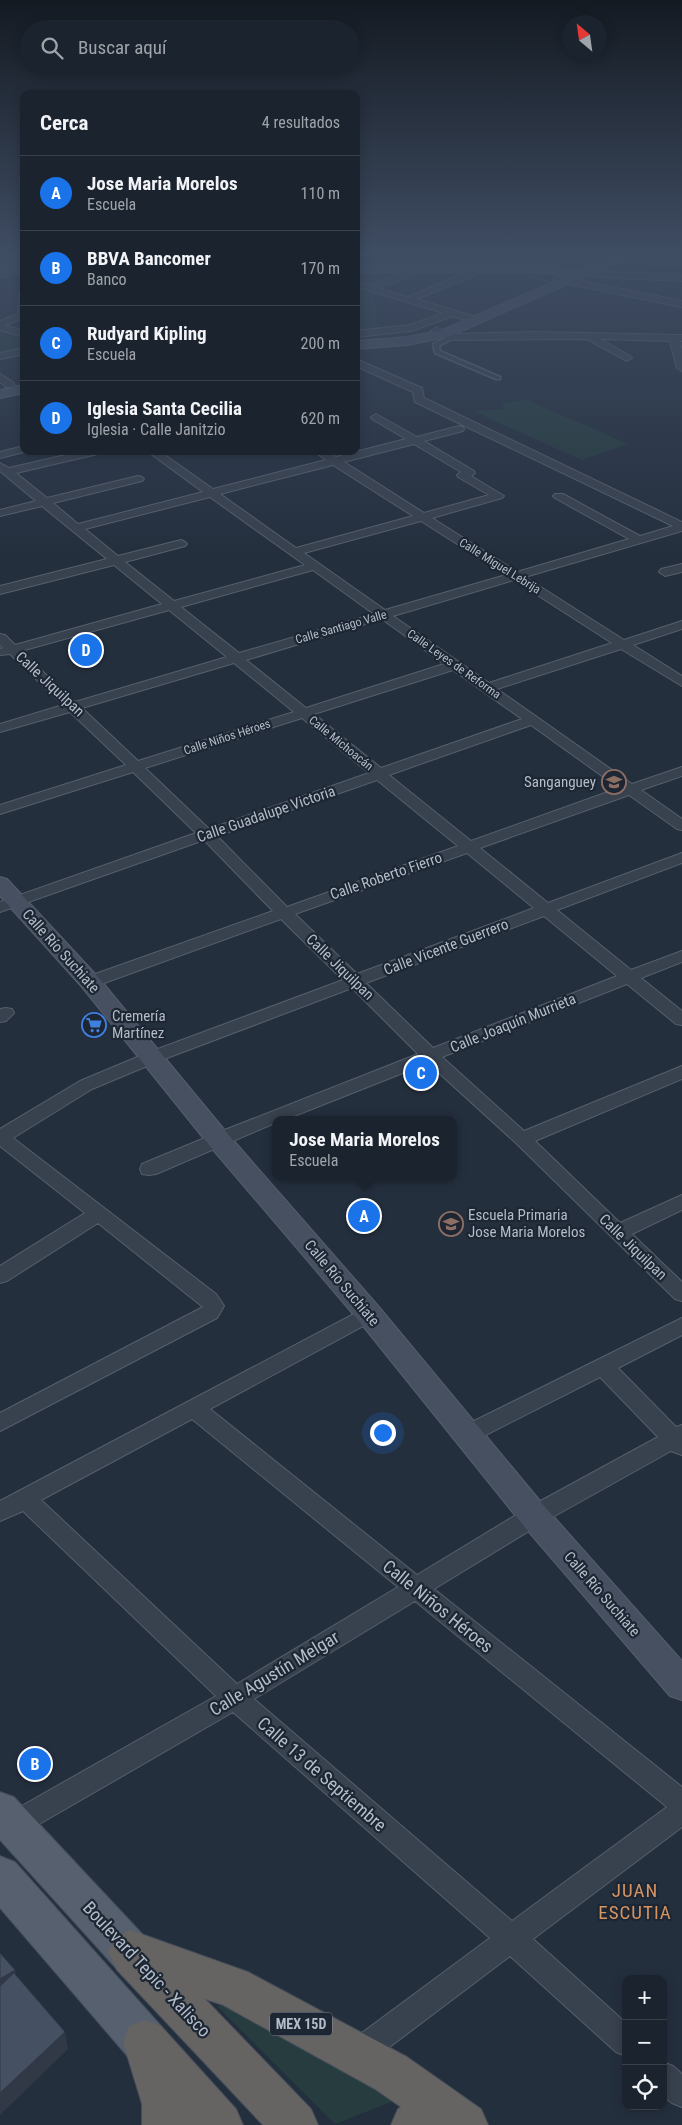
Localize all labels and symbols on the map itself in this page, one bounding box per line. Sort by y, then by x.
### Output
north arrow [562,15,607,60]
street label: Calle Miguel Lebrija [457,535,543,597]
street label: Calle Santiago Valle [294,607,389,647]
street label: Calle Leyes de Reforma [404,626,504,702]
pin: D [70,631,102,669]
street label: Calle Jiquilpan [12,648,88,720]
street label: Calle Michoacán [306,713,376,773]
street label: Calle Niños Héroes [182,716,272,758]
school or university icon: Sanganguey [601,769,627,795]
place label: Sanganguey [524,773,596,791]
street label: Calle Guadalupe Victoria [194,782,338,846]
street label: Calle Roberto Fierro [328,848,444,904]
street label: Calle Río Suchiate [19,905,103,997]
street label: Calle Vicente Guerrero [381,915,511,979]
street label: Calle Jiquilpan [302,930,378,1004]
street label: Calle Joaquín Murrieta [448,990,578,1056]
place label: Cremería Martínez [112,1007,166,1042]
supermarket icon: Cremería Martínez [81,1012,107,1038]
pin: C [405,1054,437,1092]
pin: A [348,1197,380,1235]
place label: Escuela Primaria Jose Maria Morelos [468,1206,586,1241]
street label: Calle Jiquilpan [595,1210,671,1284]
school or university icon: Escuela Primaria Jose Maria Morelos [438,1211,464,1237]
street label: Calle Río Suchiate [301,1236,383,1330]
your location [370,1420,396,1446]
street label: Calle Río Suchiate [560,1548,644,1640]
street label: Calle Niños Héroes [379,1555,497,1657]
street label: Calle Agustín Melgar [205,1626,343,1720]
street label: Calle 13 de Septiembre [253,1712,391,1836]
pin: B [19,1745,51,1783]
district label: JUAN ESCUTIA [598,1879,672,1924]
street label: Boulevard Tepic - Xalisco [79,1897,215,2041]
road number: MEX 15D [270,2012,332,2036]

